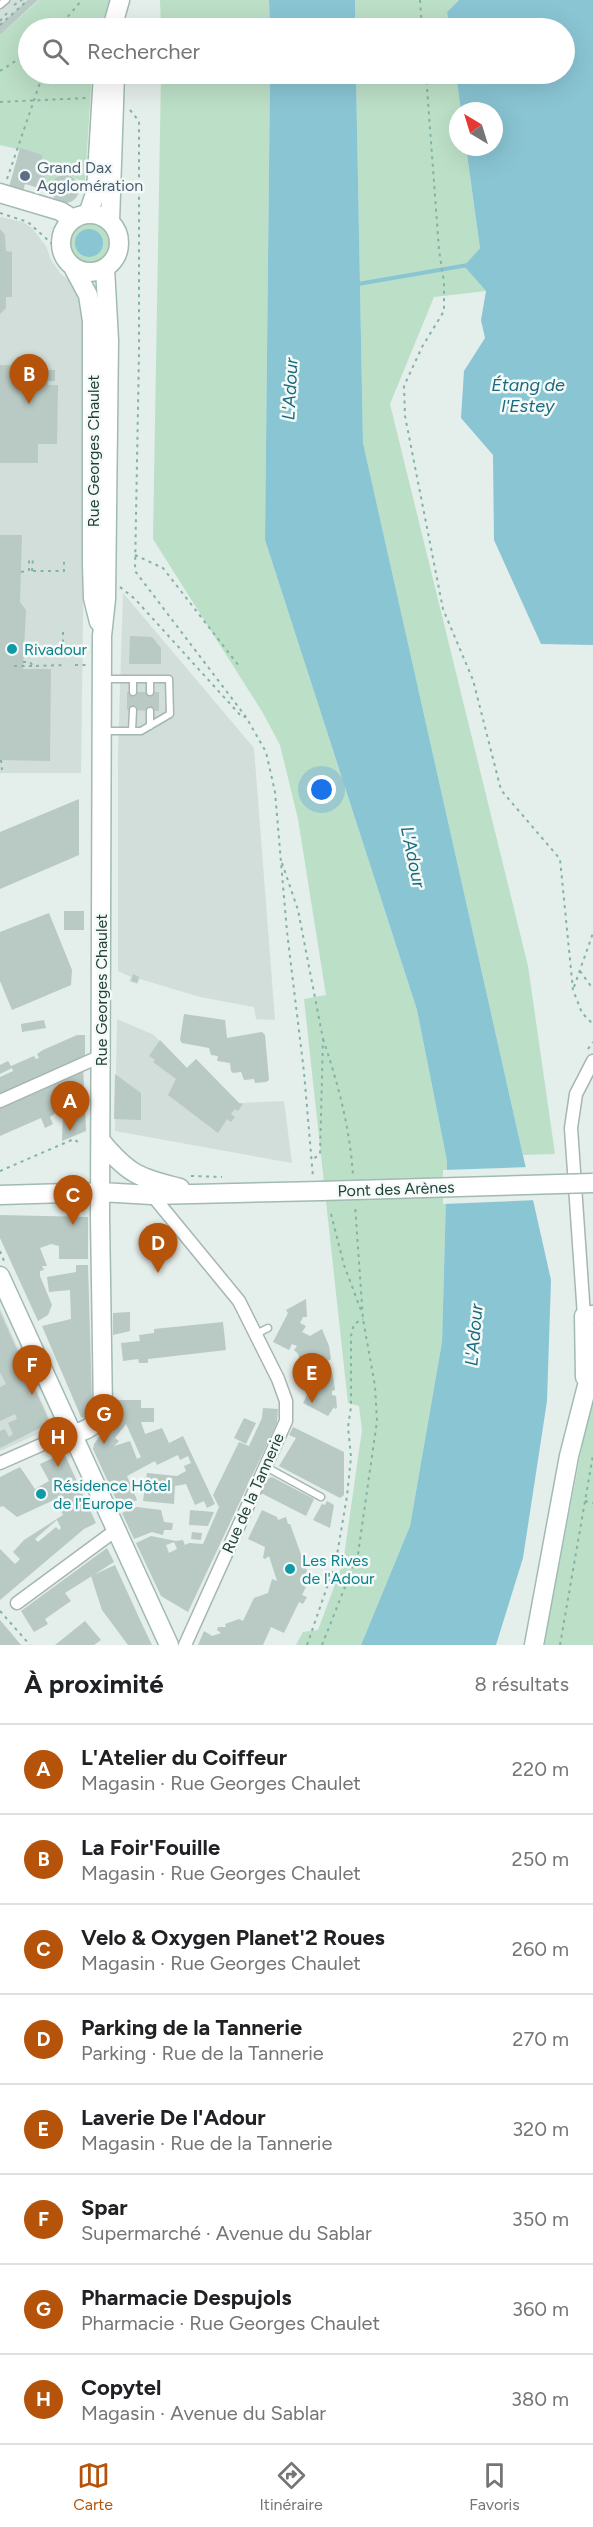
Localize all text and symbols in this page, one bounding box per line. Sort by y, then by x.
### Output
search box [18,18,575,84]
icon: search [39,35,72,68]
text: Rechercher [87,38,200,65]
north arrow [449,102,503,156]
place label: Grand Dax Agglomération [37,158,143,195]
marker: Grand Dax Agglomération [18,169,32,183]
pin: B [9,354,48,404]
water label: L'Adour [277,356,303,421]
water label: Étang de l'Estey [491,374,565,417]
street label: Rue Georges Chaulet [84,375,103,527]
place label: Rivadour [24,640,88,659]
marker: Rivadour [5,642,19,656]
your location [307,775,336,804]
water label: L'Adour [396,824,430,891]
street label: Rue Georges Chaulet [92,914,111,1066]
pin: A [50,1082,90,1131]
pin: C [54,1176,92,1225]
street label: Pont des Arènes [337,1177,455,1201]
pin: D [138,1224,178,1273]
water label: L'Adour [460,1302,488,1367]
pin: F [12,1346,51,1395]
pin: E [292,1354,332,1403]
pin: G [84,1394,124,1444]
pin: H [38,1418,78,1467]
street label: Rue de la Tannerie [218,1430,288,1556]
place label: Résidence Hôtel de l'Europe [53,1476,171,1513]
marker: Résidence Hôtel de l'Europe [34,1487,48,1501]
place label: Les Rives de l'Adour [302,1551,375,1588]
marker: Les Rives de l'Adour [283,1562,297,1576]
text: À proximité [24,1668,164,1700]
text: 8 résultats [475,1672,569,1696]
text: L'Atelier du Coiffeur [81,1744,287,1771]
text: A [36,1757,51,1781]
text: 220 m [512,1757,569,1781]
text: Magasin · Rue Georges Chaulet [81,1771,361,1795]
text: La Foir'Fouille [81,1834,220,1861]
text: B [37,1847,50,1871]
text: 250 m [512,1847,569,1871]
text: Magasin · Rue Georges Chaulet [81,1861,361,1885]
text: Velo & Oxygen Planet'2 Roues [81,1924,385,1951]
text: C [36,1937,51,1961]
text: 260 m [512,1937,569,1961]
text: Magasin · Rue Georges Chaulet [81,1951,361,1975]
text: Parking de la Tannerie [81,2014,302,2041]
text: D [37,2027,51,2051]
text: 270 m [512,2027,569,2051]
text: Parking · Rue de la Tannerie [81,2041,324,2065]
text: Laverie De l'Adour [81,2104,266,2131]
text: E [38,2117,49,2141]
text: 320 m [512,2117,569,2141]
text: Magasin · Rue de la Tannerie [81,2131,332,2155]
text: Spar [81,2194,128,2221]
text: F [38,2207,49,2231]
text: 350 m [512,2207,569,2231]
text: Supermarché · Avenue du Sablar [81,2221,372,2245]
text: Pharmacie Despujols [81,2284,291,2311]
text: G [36,2297,51,2321]
text: 360 m [512,2297,569,2321]
text: Pharmacie · Rue Georges Chaulet [81,2311,380,2335]
text: Copytel [81,2374,161,2401]
text: H [36,2387,51,2411]
text: 380 m [511,2387,569,2411]
text: Magasin · Avenue du Sablar [81,2401,326,2425]
tab: Carte [73,2459,113,2514]
tab: Itinéraire [260,2459,323,2514]
tab: Favoris [469,2459,520,2514]

